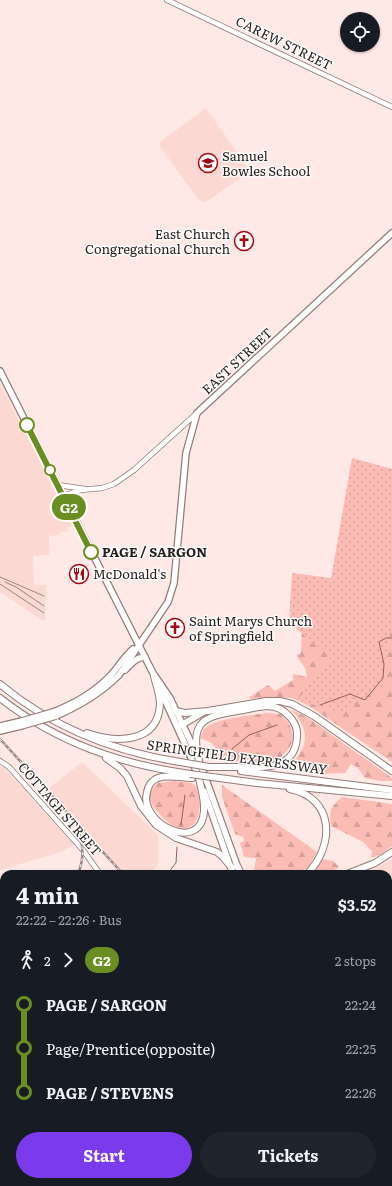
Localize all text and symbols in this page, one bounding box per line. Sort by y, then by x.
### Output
street label: CAREW STREET [233,11,336,74]
map controls [340,12,380,52]
button: locate [340,12,380,52]
place label: Samuel Bowles School [222,146,311,180]
school or university icon: Samuel Bowles School [197,152,219,174]
place label: East Church Congregational Church [85,224,230,258]
church icon: East Church Congregational Church [233,230,255,252]
street label: EAST STREET [197,323,276,398]
unlabelled marker [19,417,35,433]
unlabelled marker [44,464,56,476]
line badge: G2 [51,494,87,520]
text: G2 [60,497,78,517]
place label: PAGE / SARGON [102,542,207,561]
marker: PAGE / SARGON [83,544,99,560]
restaurant icon: McDonald's [68,563,90,585]
place label: McDonald's [93,564,166,583]
place label: Saint Marys Church of Springfield [189,611,312,645]
church icon: Saint Marys Church of Springfield [164,617,186,639]
street label: SPRINGFIELD EXPRESSWAY [146,734,329,779]
street label: COTTAGE STREET [14,758,107,860]
text: 4 min [16,878,79,911]
text: $3.52 [338,893,376,916]
text: 22:22 – 22:26 · Bus [16,910,121,929]
icon: walk [16,949,38,971]
icon: forward [57,949,79,971]
text: G2 [93,950,111,970]
text: 2 [44,951,51,970]
text: 2 stops [335,951,376,970]
text: PAGE / SARGON [46,993,167,1016]
text: 22:24 [345,995,376,1014]
text: Page/Prentice(opposite) [46,1037,215,1060]
text: 22:25 [345,1039,376,1058]
text: PAGE / STEVENS [46,1081,174,1104]
text: 22:26 [345,1083,376,1102]
button: Start [16,1132,192,1178]
button: Tickets [200,1132,376,1178]

